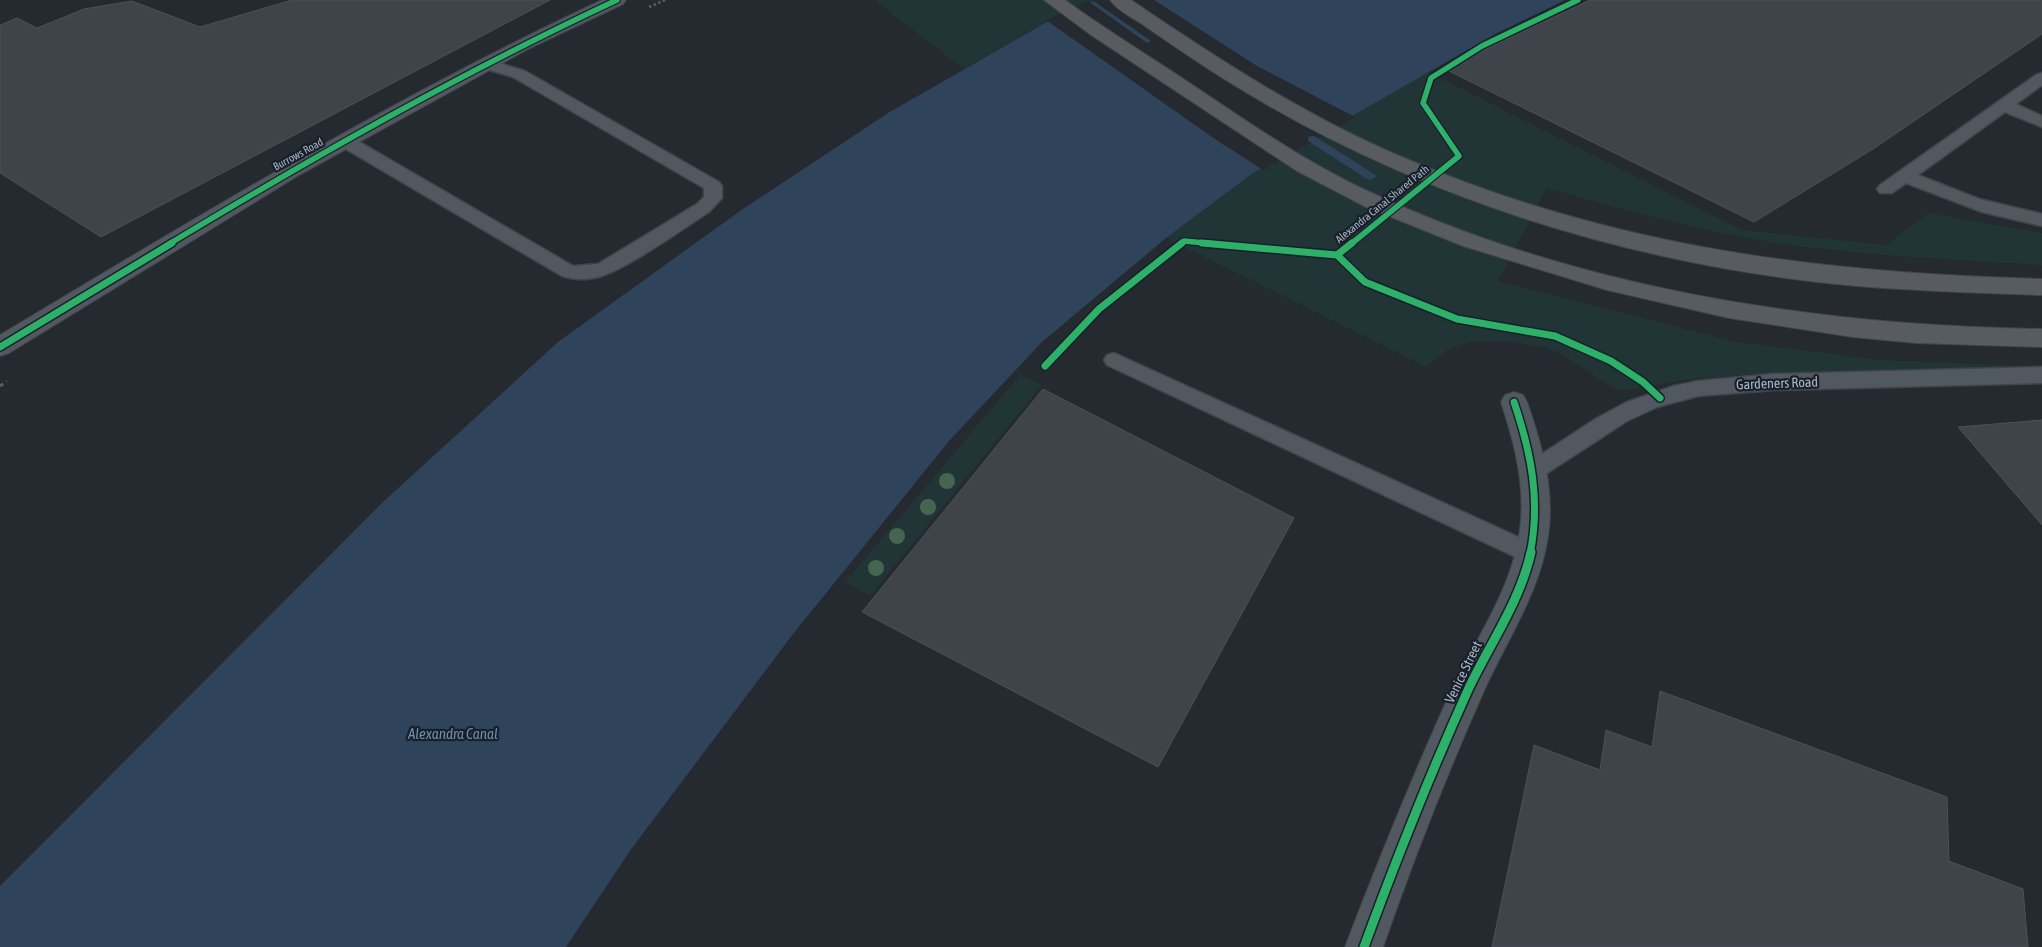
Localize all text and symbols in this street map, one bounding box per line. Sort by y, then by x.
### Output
street label: Burrows Road [271,135,325,173]
street label: Alexandra Canal Shared Path [1333,163,1431,245]
street label: Gardeners Road [1736,374,1818,392]
street label: Venice Street [1441,638,1485,706]
water label: Alexandra Canal [407,725,498,742]

